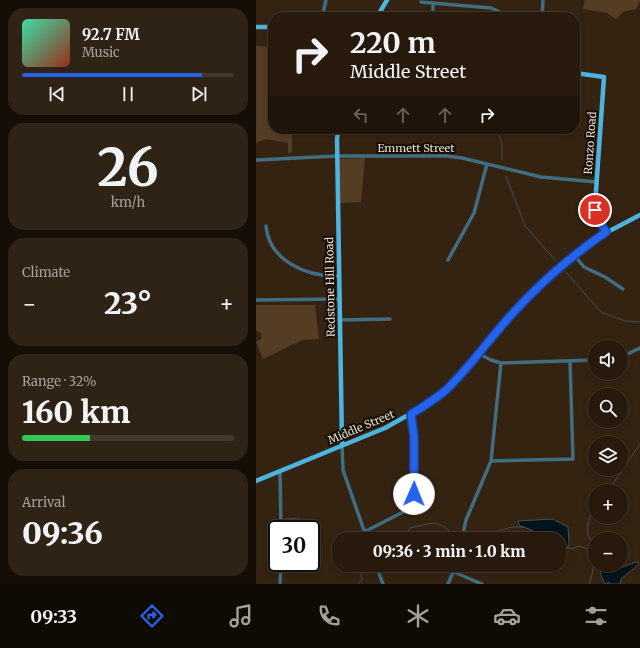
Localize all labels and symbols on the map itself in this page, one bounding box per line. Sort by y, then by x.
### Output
street label: Ronzo Road [581,111,599,175]
street label: Emmett Street [377,141,455,155]
pin [578,193,612,227]
street label: Redstone Hill Road [322,236,338,337]
street label: Middle Street [326,406,397,447]
position arrow [393,473,435,515]
speed limit sign: 30 [268,520,320,572]

